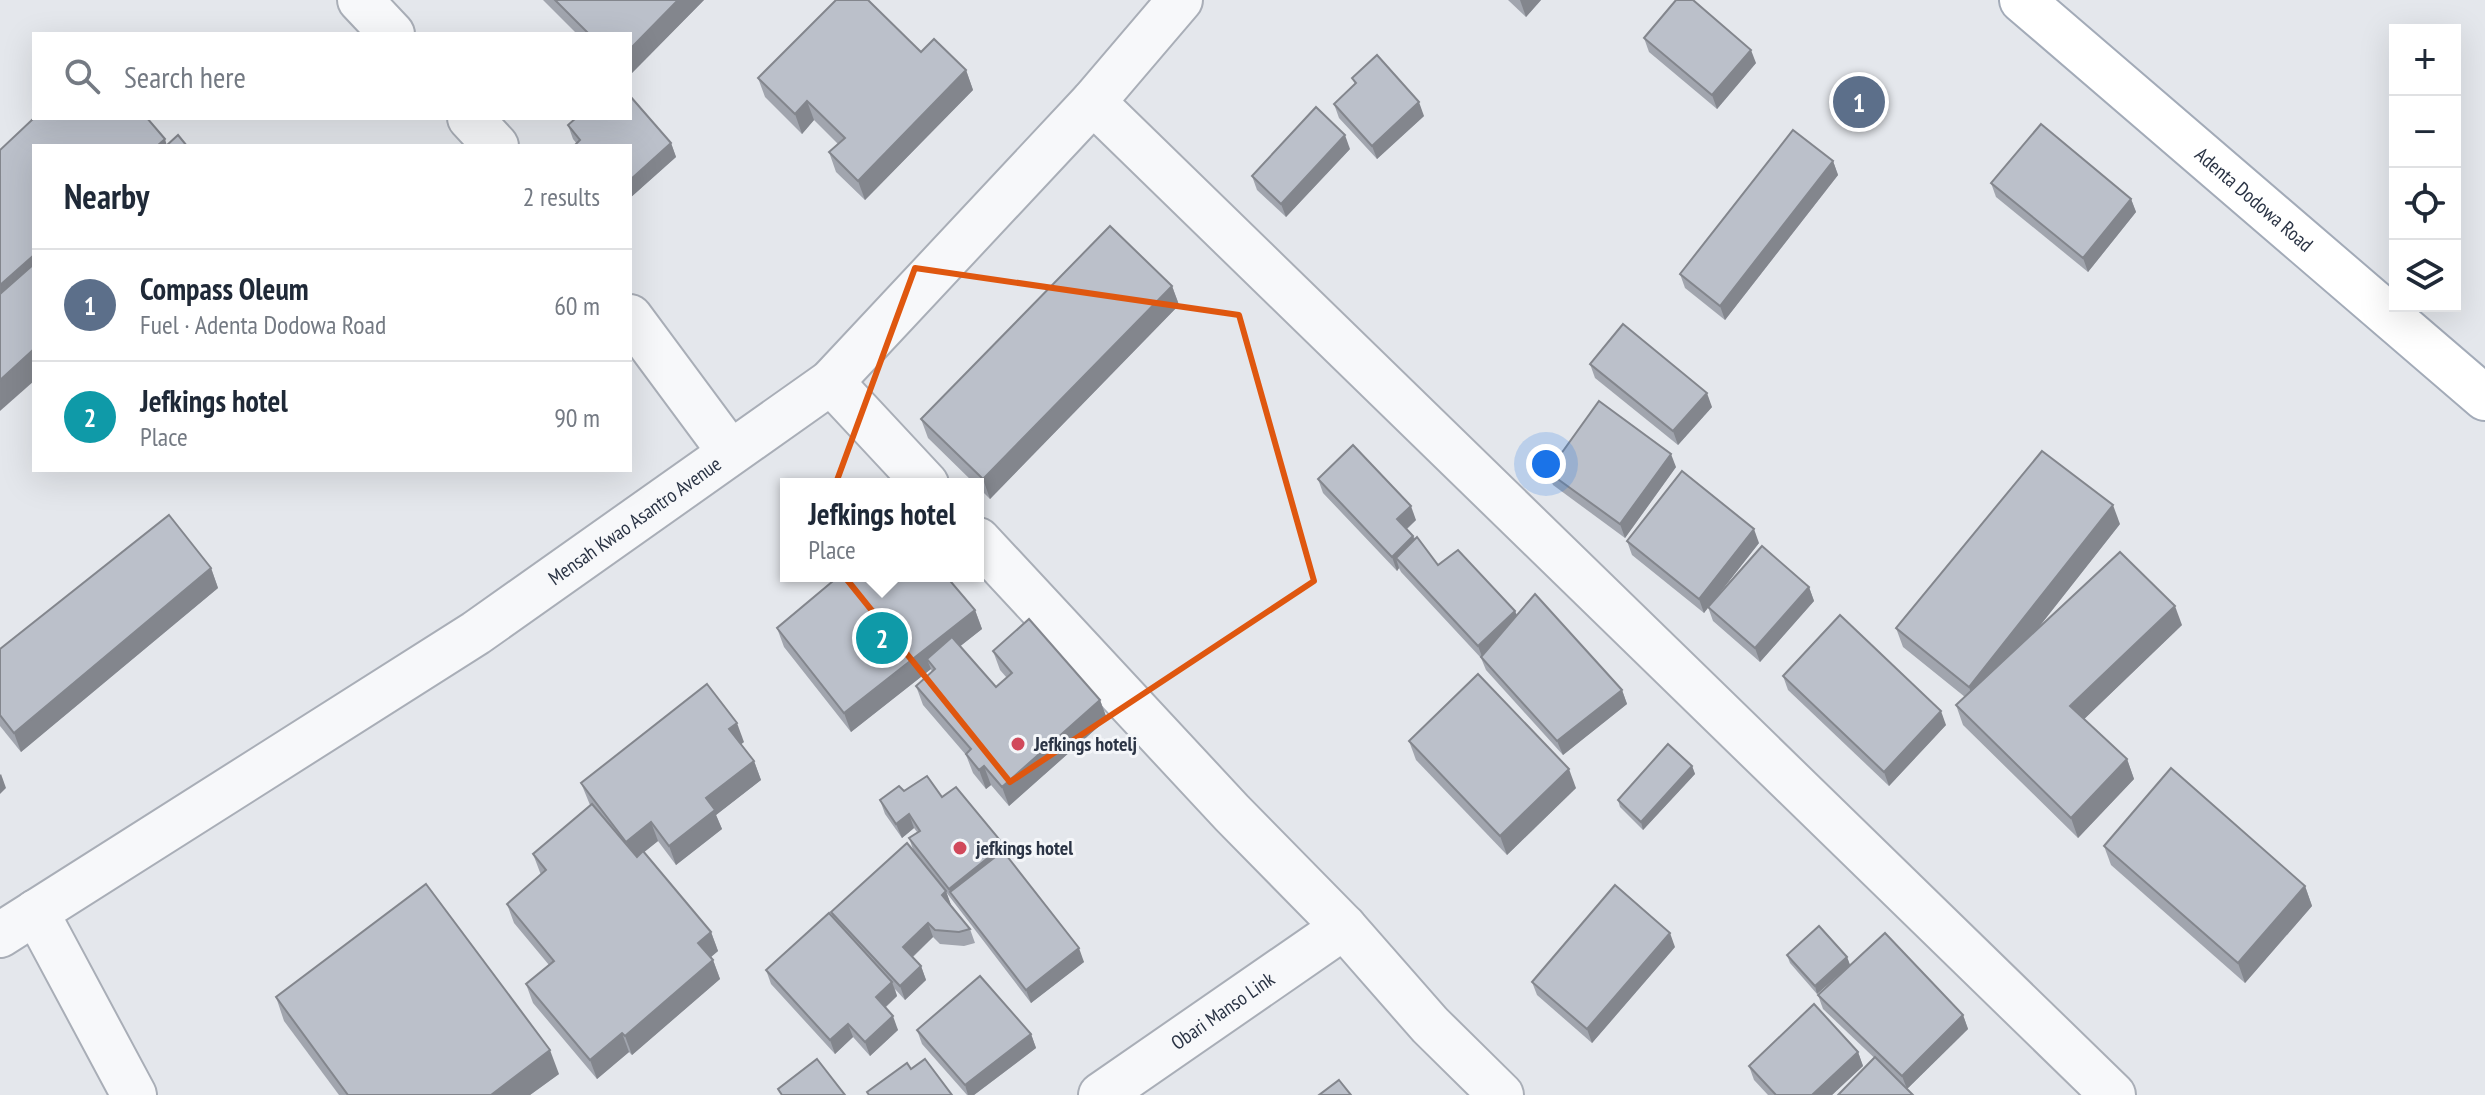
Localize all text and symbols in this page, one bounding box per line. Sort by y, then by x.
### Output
map controls [2389,24,2461,312]
button: + [2389,24,2461,96]
search box [32,32,632,120]
icon: search [60,54,104,98]
text: Search here [124,57,246,96]
pin: 1 [1833,72,1885,132]
button: − [2389,96,2461,168]
street label: Adenta Dodowa Road [2190,142,2318,257]
button: locate [2389,168,2461,240]
text: Nearby [64,174,149,218]
text: 2 results [523,180,600,213]
button: layers [2389,240,2461,312]
text: Compass Oleum [140,269,309,308]
text: 1 [84,289,96,322]
text: 60 m [554,289,600,322]
text: Fuel · Adenta Dodowa Road [140,308,386,341]
text: Jefkings hotel [140,381,288,420]
text: 2 [84,401,96,434]
text: 90 m [554,401,600,434]
text: Place [140,420,188,453]
your location [1526,444,1566,484]
street label: Mensah Kwao Asantro Avenue [543,451,726,591]
popup [780,478,984,582]
text: Jefkings hotel [808,494,956,533]
text: Place [808,533,856,566]
pin: 2 [856,608,908,668]
place label: Jefkings hotelj [1033,731,1137,757]
marker: Jefkings hotelj [1009,735,1027,753]
place label: jefkings hotel [975,835,1073,861]
marker: jefkings hotel [951,839,969,857]
street label: Obari Manso Link [1166,966,1280,1056]

